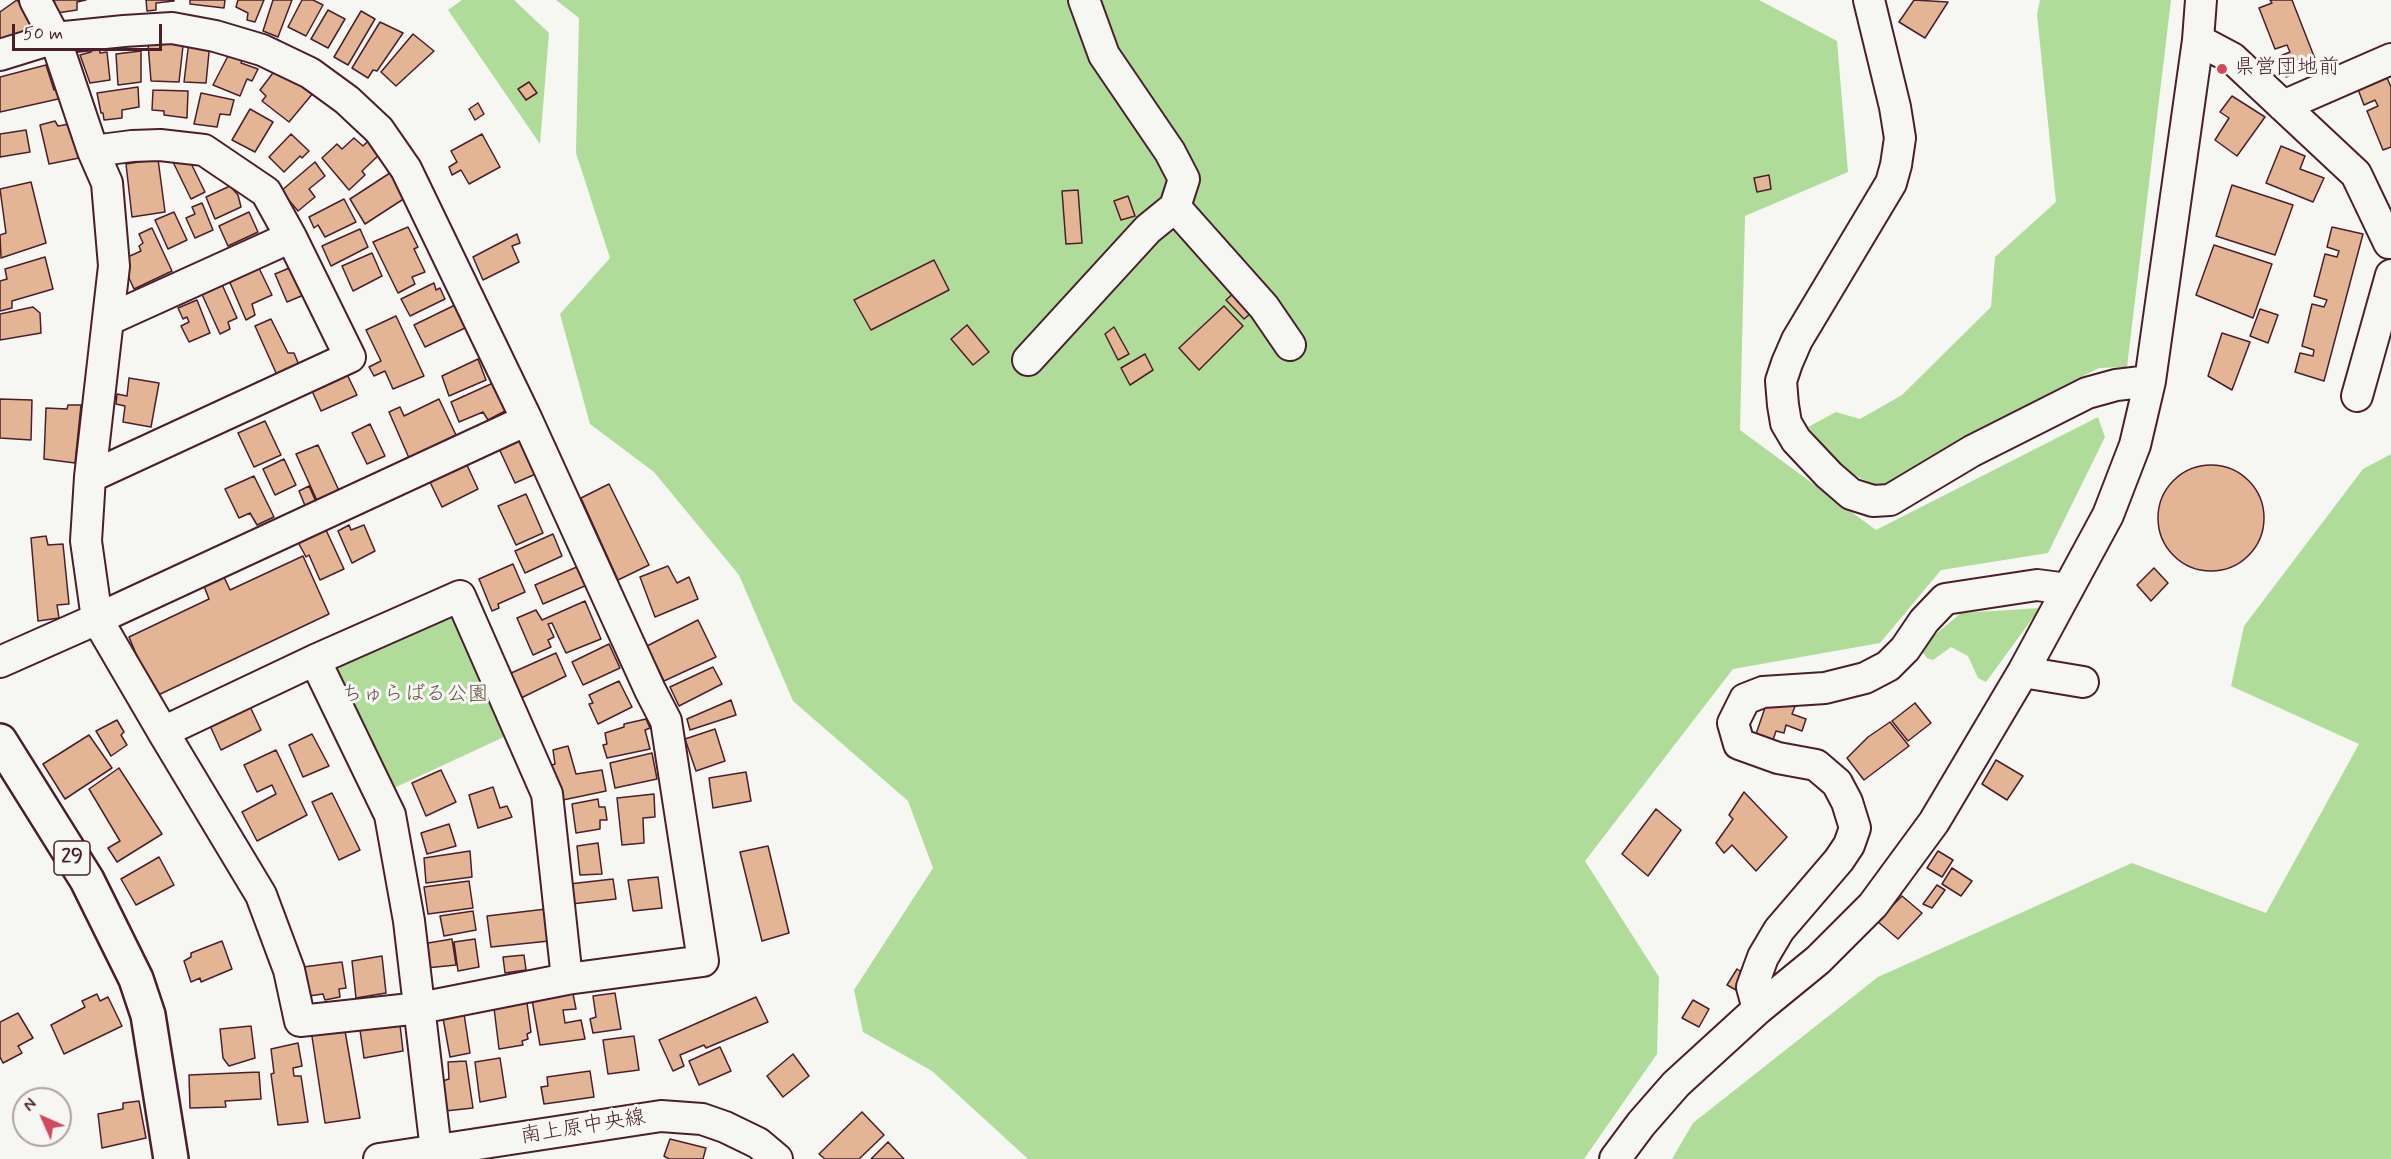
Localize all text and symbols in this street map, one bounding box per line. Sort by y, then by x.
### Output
scale bar [15,12,165,50]
text: 50 m [23,22,63,46]
place label: 県営団地前 [2234,56,2339,82]
marker: 県営団地前 [2215,62,2229,76]
park label: ちゅらばる公園 [342,683,488,709]
road number: 29 [54,841,90,875]
north arrow [12,1087,72,1147]
text: N [19,1094,42,1117]
street label: 南上原中央線 [519,1106,647,1150]

